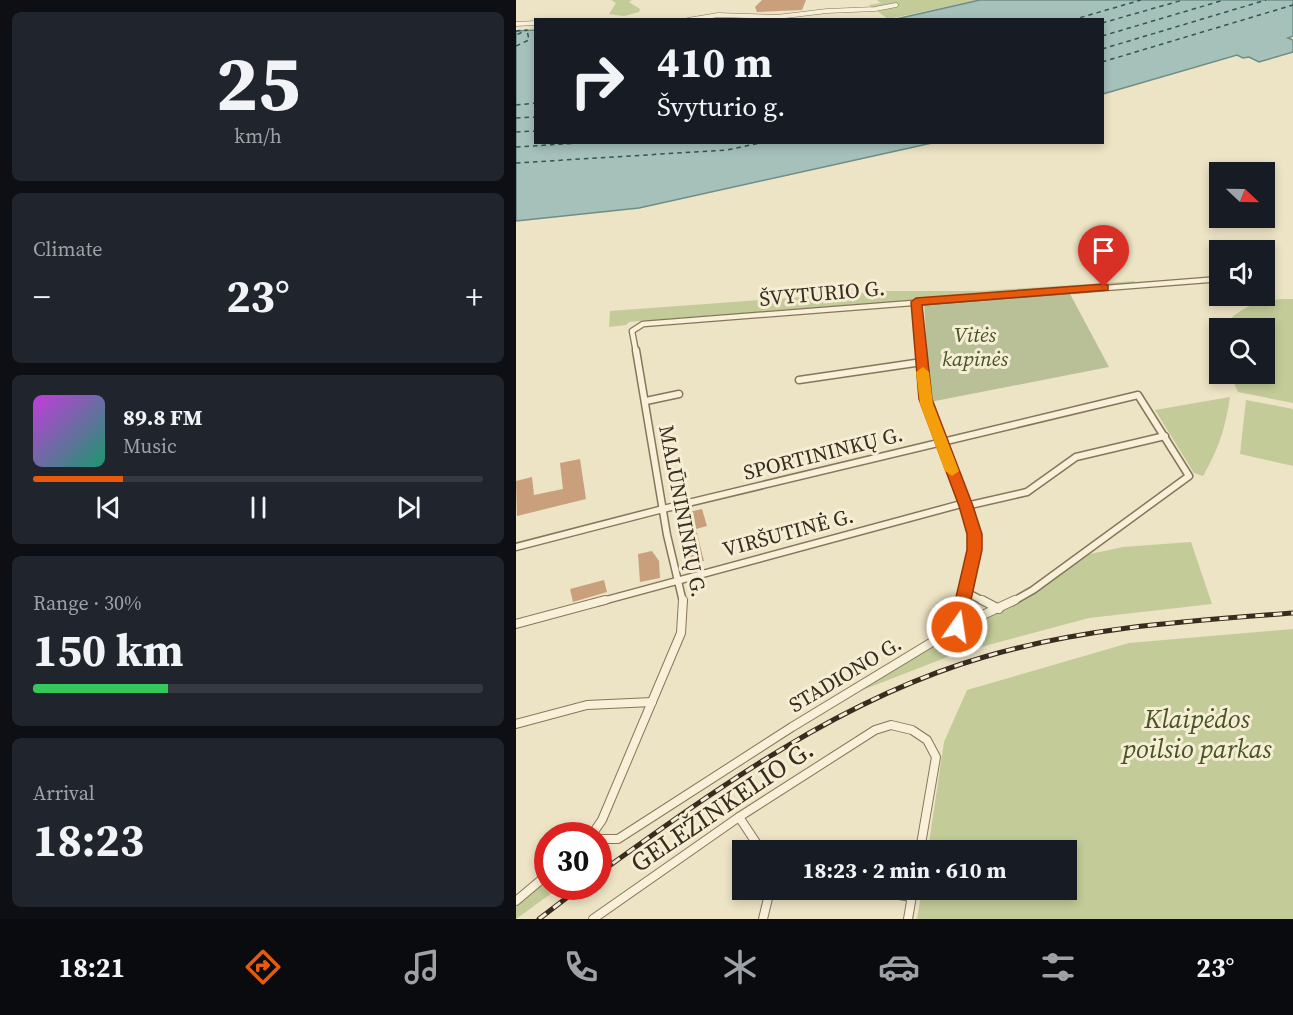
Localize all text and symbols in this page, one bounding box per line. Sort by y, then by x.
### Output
text: 25 [216,29,300,136]
text: 410 m [657,33,772,91]
icon: right [558,42,636,120]
text: Švyturio g. [657,88,785,125]
text: km/h [234,122,282,150]
north arrow [1209,162,1275,228]
map controls [1209,162,1275,384]
pin [1078,225,1129,287]
icon: arrive [1087,234,1120,267]
text: Climate [33,235,102,263]
button: sound [1209,240,1275,306]
text: 23° [226,265,290,327]
street label: ŠVYTURIO G. [758,273,886,313]
text: − [33,274,51,319]
text: + [465,274,483,319]
button: search [1209,318,1275,384]
park label: Vitės kapinės [942,320,1008,373]
text: 89.8 FM [123,402,202,432]
street label: SPORTININKŲ G. [740,419,906,487]
street label: MALŪNININKŲ G. [652,422,714,600]
text: Music [123,432,177,460]
icon: previous [92,491,125,524]
icon: pause [242,491,275,524]
icon: next [392,491,425,524]
street label: VIRŠUTINĖ G. [719,501,857,563]
text: Range · 30% [33,589,142,617]
position arrow [925,595,989,659]
text: 150 km [33,619,184,681]
street label: STADIONO G. [783,629,907,719]
park label: Klaipėdos poilsio parkas [1120,701,1272,767]
street label: GELEŽINKELIO G. [623,731,821,881]
text: Arrival [33,779,95,807]
text: 18:23 [33,809,144,871]
speed limit sign: 30 [534,822,612,900]
text: 18:23 · 2 min · 610 m [803,855,1006,885]
icon: directions [242,946,284,988]
icon: music [401,946,443,988]
icon: phone [560,946,602,988]
icon: climate [719,946,761,988]
icon: car [878,946,920,988]
icon: filters [1037,946,1079,988]
text: 18:21 [59,949,125,986]
text: 23° [1196,949,1234,986]

